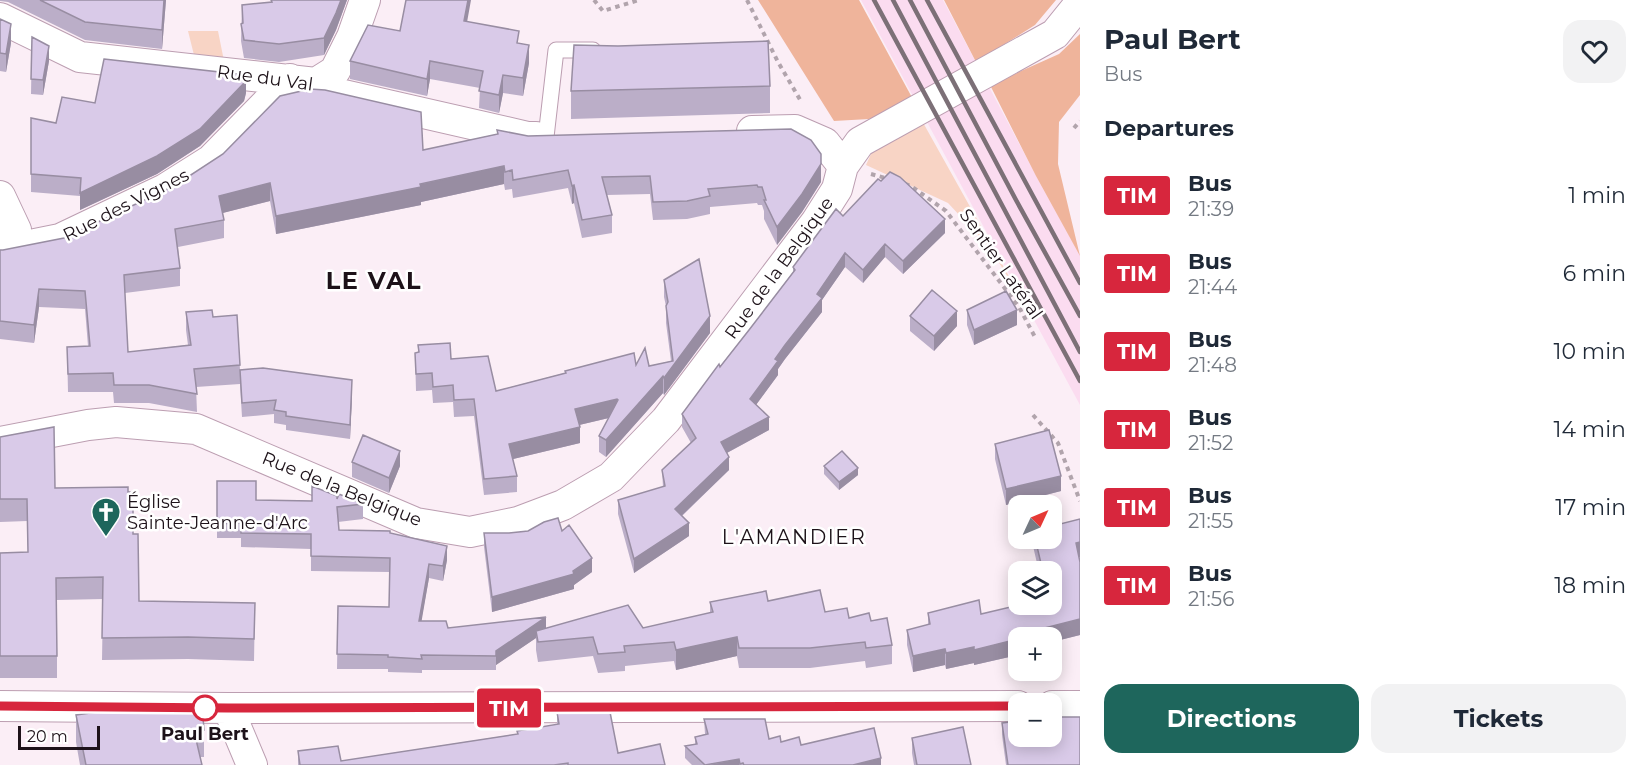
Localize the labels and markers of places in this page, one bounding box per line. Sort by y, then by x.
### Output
place label: Église Sainte-Jeanne-d'Arc [127,491,308,534]
church icon: Église Sainte-Jeanne-d'Arc [90,496,122,538]
marker: Paul Bert [192,695,218,721]
place label: Paul Bert [161,723,249,745]

